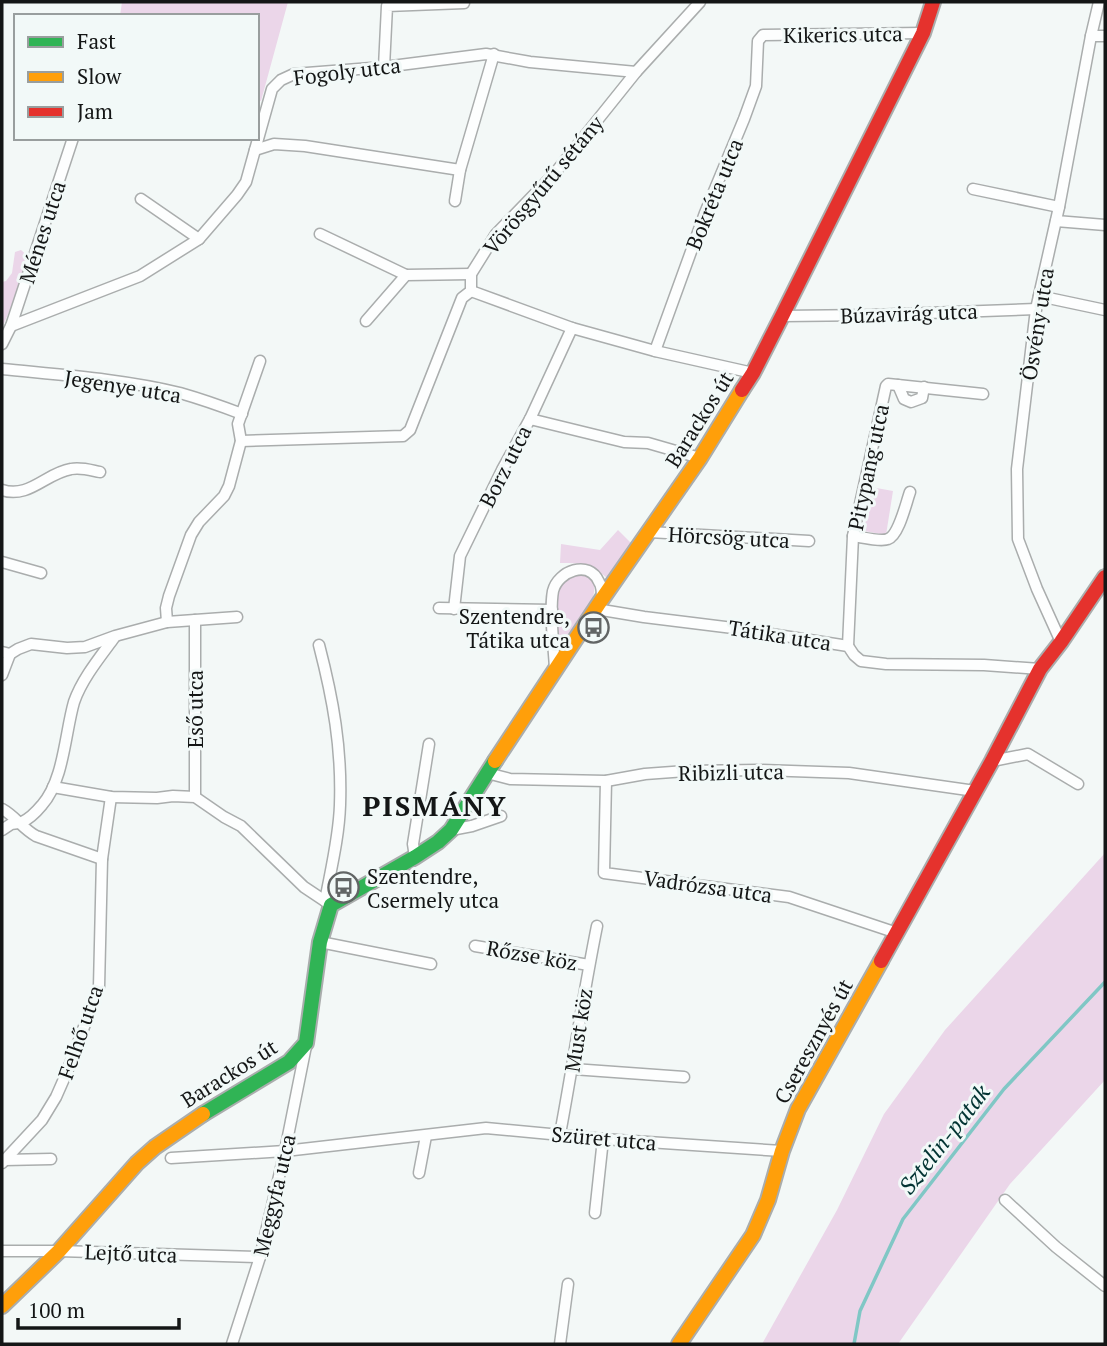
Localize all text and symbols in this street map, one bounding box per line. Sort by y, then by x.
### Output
legend [14,14,259,140]
street label: Kikerics utca [783,19,903,49]
text: Fast [77,27,116,55]
street label: Fogoly utca [292,50,403,91]
text: Slow [77,62,122,90]
text: Jam [77,97,113,125]
street label: Vörösgyűrű sétány [477,109,610,260]
street label: Bokréta utca [679,134,749,254]
street label: Ménes utca [12,177,72,287]
street label: Ösvény utca [1014,265,1060,382]
street label: Búzavirág utca [840,297,979,329]
street label: Jegenye utca [63,363,184,409]
street label: Barackos út [658,366,740,472]
street label: Pitypang utca [841,401,895,533]
street label: Borz utca [473,420,538,512]
street label: Hörcsög utca [667,520,791,554]
place label: Szentendre, Tátika utca [459,602,570,654]
bus stop icon: Szentendre, Tátika utca [576,611,610,645]
street label: Tátika utca [727,613,834,657]
street label: Eső utca [181,669,209,748]
street label: Ribizli utca [678,757,784,787]
district label: PISMÁNY [362,787,508,824]
place label: Szentendre, Csermely utca [367,862,500,914]
street label: Vadrózsa utca [642,863,775,909]
bus stop icon: Szentendre, Csermely utca [327,871,361,905]
street label: Rőzse köz [484,933,580,977]
street label: Cseresznyés út [767,973,859,1108]
street label: Felhő utca [51,981,109,1083]
street label: Must köz [558,986,598,1074]
street label: Barackos út [176,1032,282,1114]
water label: Sztelin-patak [891,1077,997,1200]
street label: Szüret utca [550,1119,658,1157]
street label: Meggyfa utca [246,1131,302,1259]
street label: Lejtő utca [84,1237,178,1269]
scale bar [18,1286,178,1330]
text: 100 m [28,1296,85,1324]

